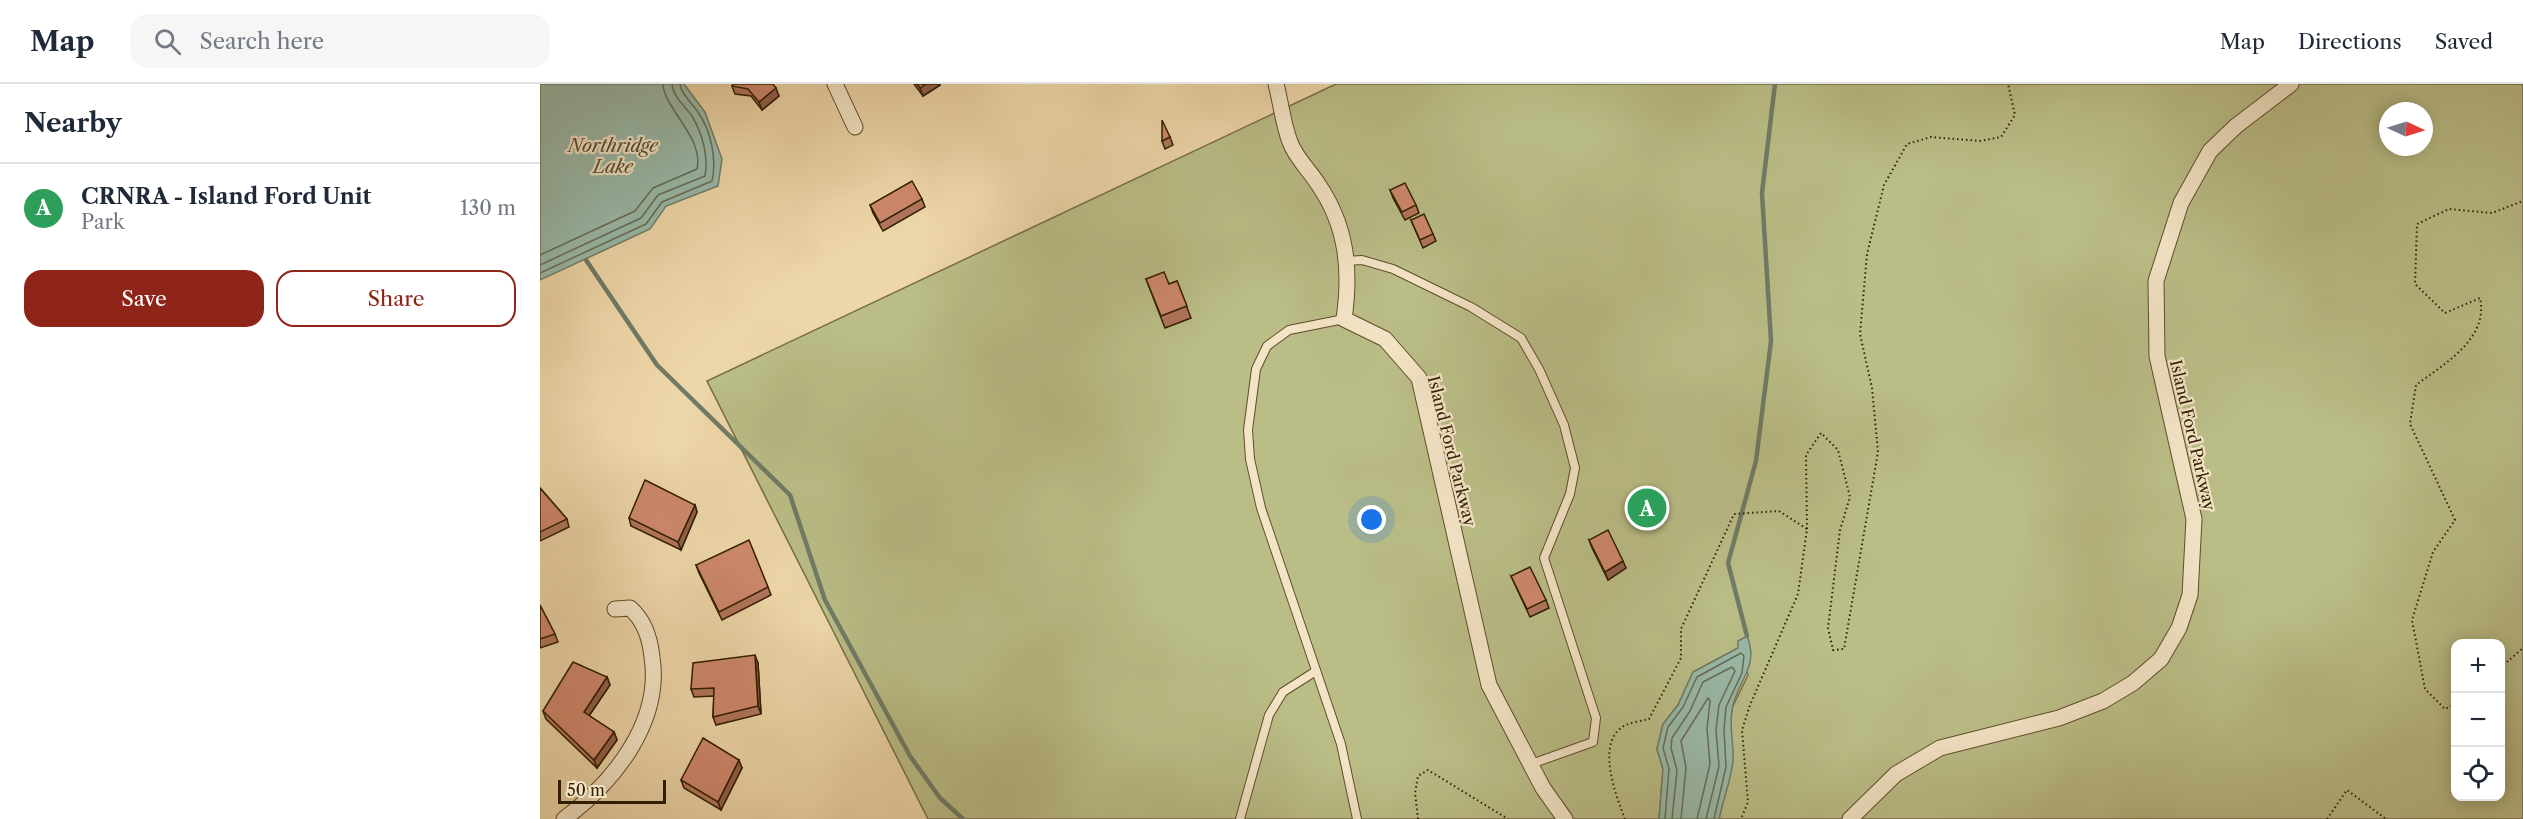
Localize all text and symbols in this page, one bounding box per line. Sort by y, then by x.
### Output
search box [130,14,550,68]
text: Map [30,24,94,58]
icon: search [151,25,184,58]
text: Search here [199,28,324,55]
text: Map [2220,29,2265,54]
text: Directions [2298,29,2402,54]
text: Saved [2435,29,2493,54]
north arrow [2379,102,2433,156]
text: Nearby [24,107,122,139]
water label: Northridge Lake [566,135,659,178]
text: CRNRA - Island Ford Unit [81,183,371,210]
text: A [36,196,51,220]
text: 130 m [460,196,516,220]
text: Park [81,210,124,234]
button: Save [24,270,264,327]
button: Share [276,270,516,327]
street label: Island Ford Parkway [2166,358,2220,513]
street label: Island Ford Parkway [1424,374,1481,529]
pin: A [1628,486,1666,530]
your location [1357,505,1386,534]
map controls [2451,639,2505,801]
button: + [2451,639,2505,693]
button: − [2451,693,2505,747]
button: locate [2451,747,2505,801]
scale bar [558,777,666,804]
text: 50 m [567,780,605,800]

